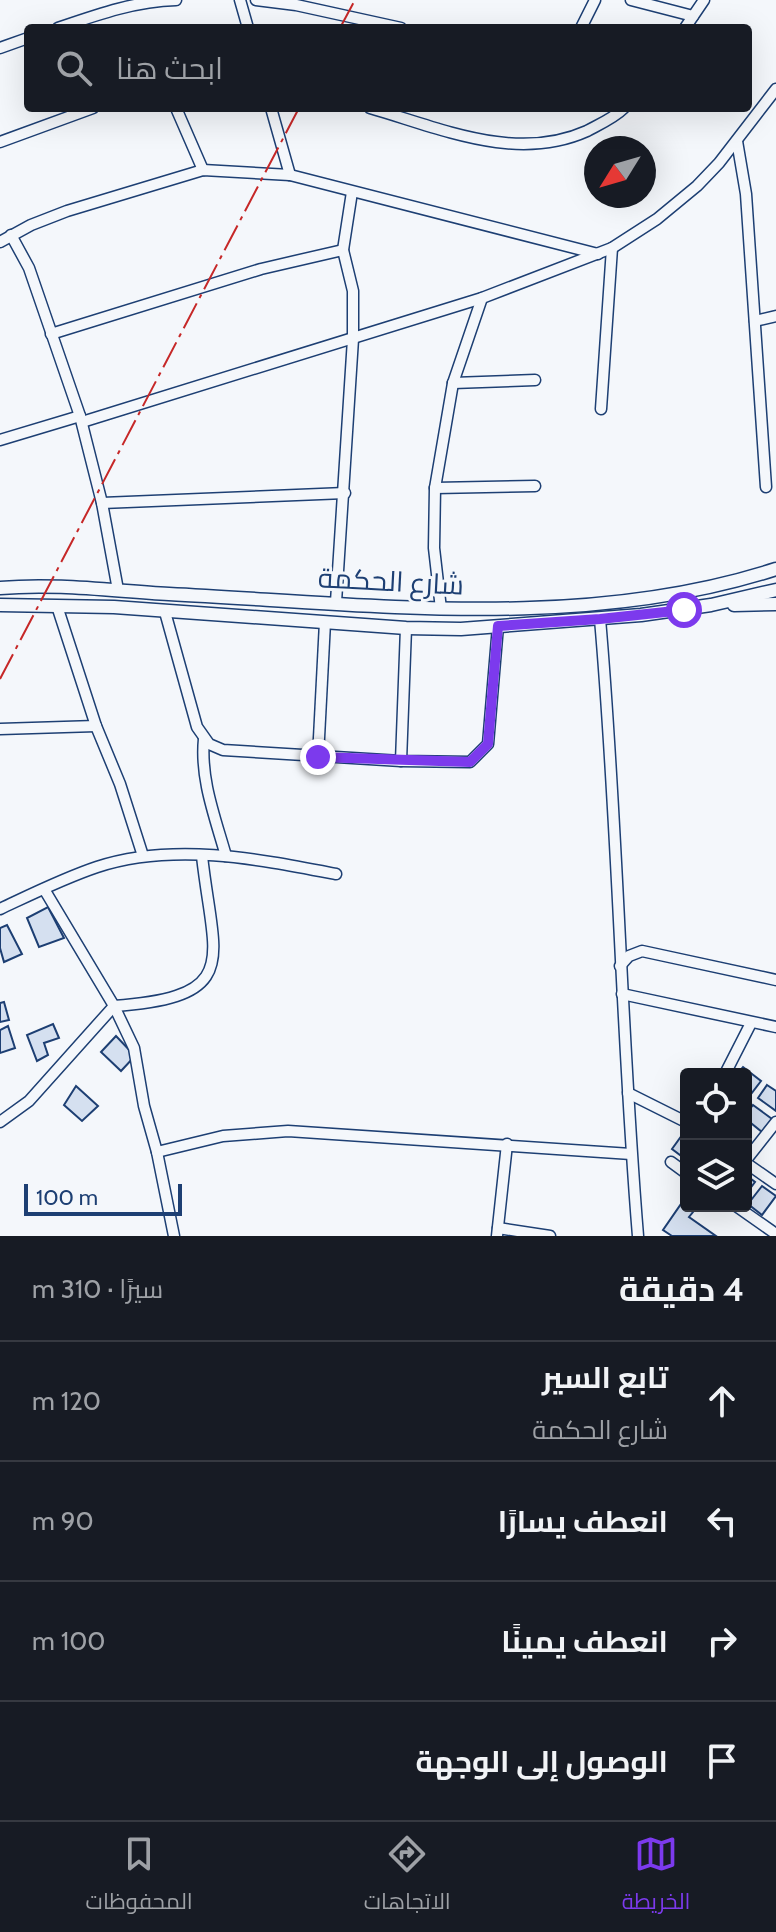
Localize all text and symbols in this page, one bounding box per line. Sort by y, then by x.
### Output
search box [24,24,752,112]
icon: search [52,46,96,90]
text: ابحث هنا [116,50,223,87]
north arrow [584,136,656,208]
street label: شارع الحكمة [317,560,465,604]
route start [666,592,702,628]
route end [300,739,336,775]
map controls [680,1068,752,1212]
button: locate [680,1068,752,1140]
button: layers [680,1140,752,1212]
scale bar [24,1180,182,1216]
text: 100 m [36,1184,98,1211]
text: 4 دقيقة [619,1268,744,1310]
text: سيرًا · 310 m [32,1273,163,1305]
text: تابع السير [542,1359,668,1396]
icon: ahead [700,1379,744,1423]
text: 120 m [32,1385,101,1417]
text: شارع الحكمة [532,1414,668,1446]
icon: left [700,1499,744,1543]
text: انعطف يسارًا [498,1503,668,1540]
text: 90 m [32,1505,94,1537]
icon: right [700,1619,744,1663]
text: انعطف يمينًا [501,1623,668,1660]
text: 100 m [32,1625,105,1657]
icon: arrive [700,1739,744,1783]
text: الوصول إلى الوجهة [415,1743,668,1780]
tab: المحفوظات [86,1832,193,1922]
tab: الاتجاهات [364,1832,451,1922]
tab: الخريطة [622,1832,690,1922]

